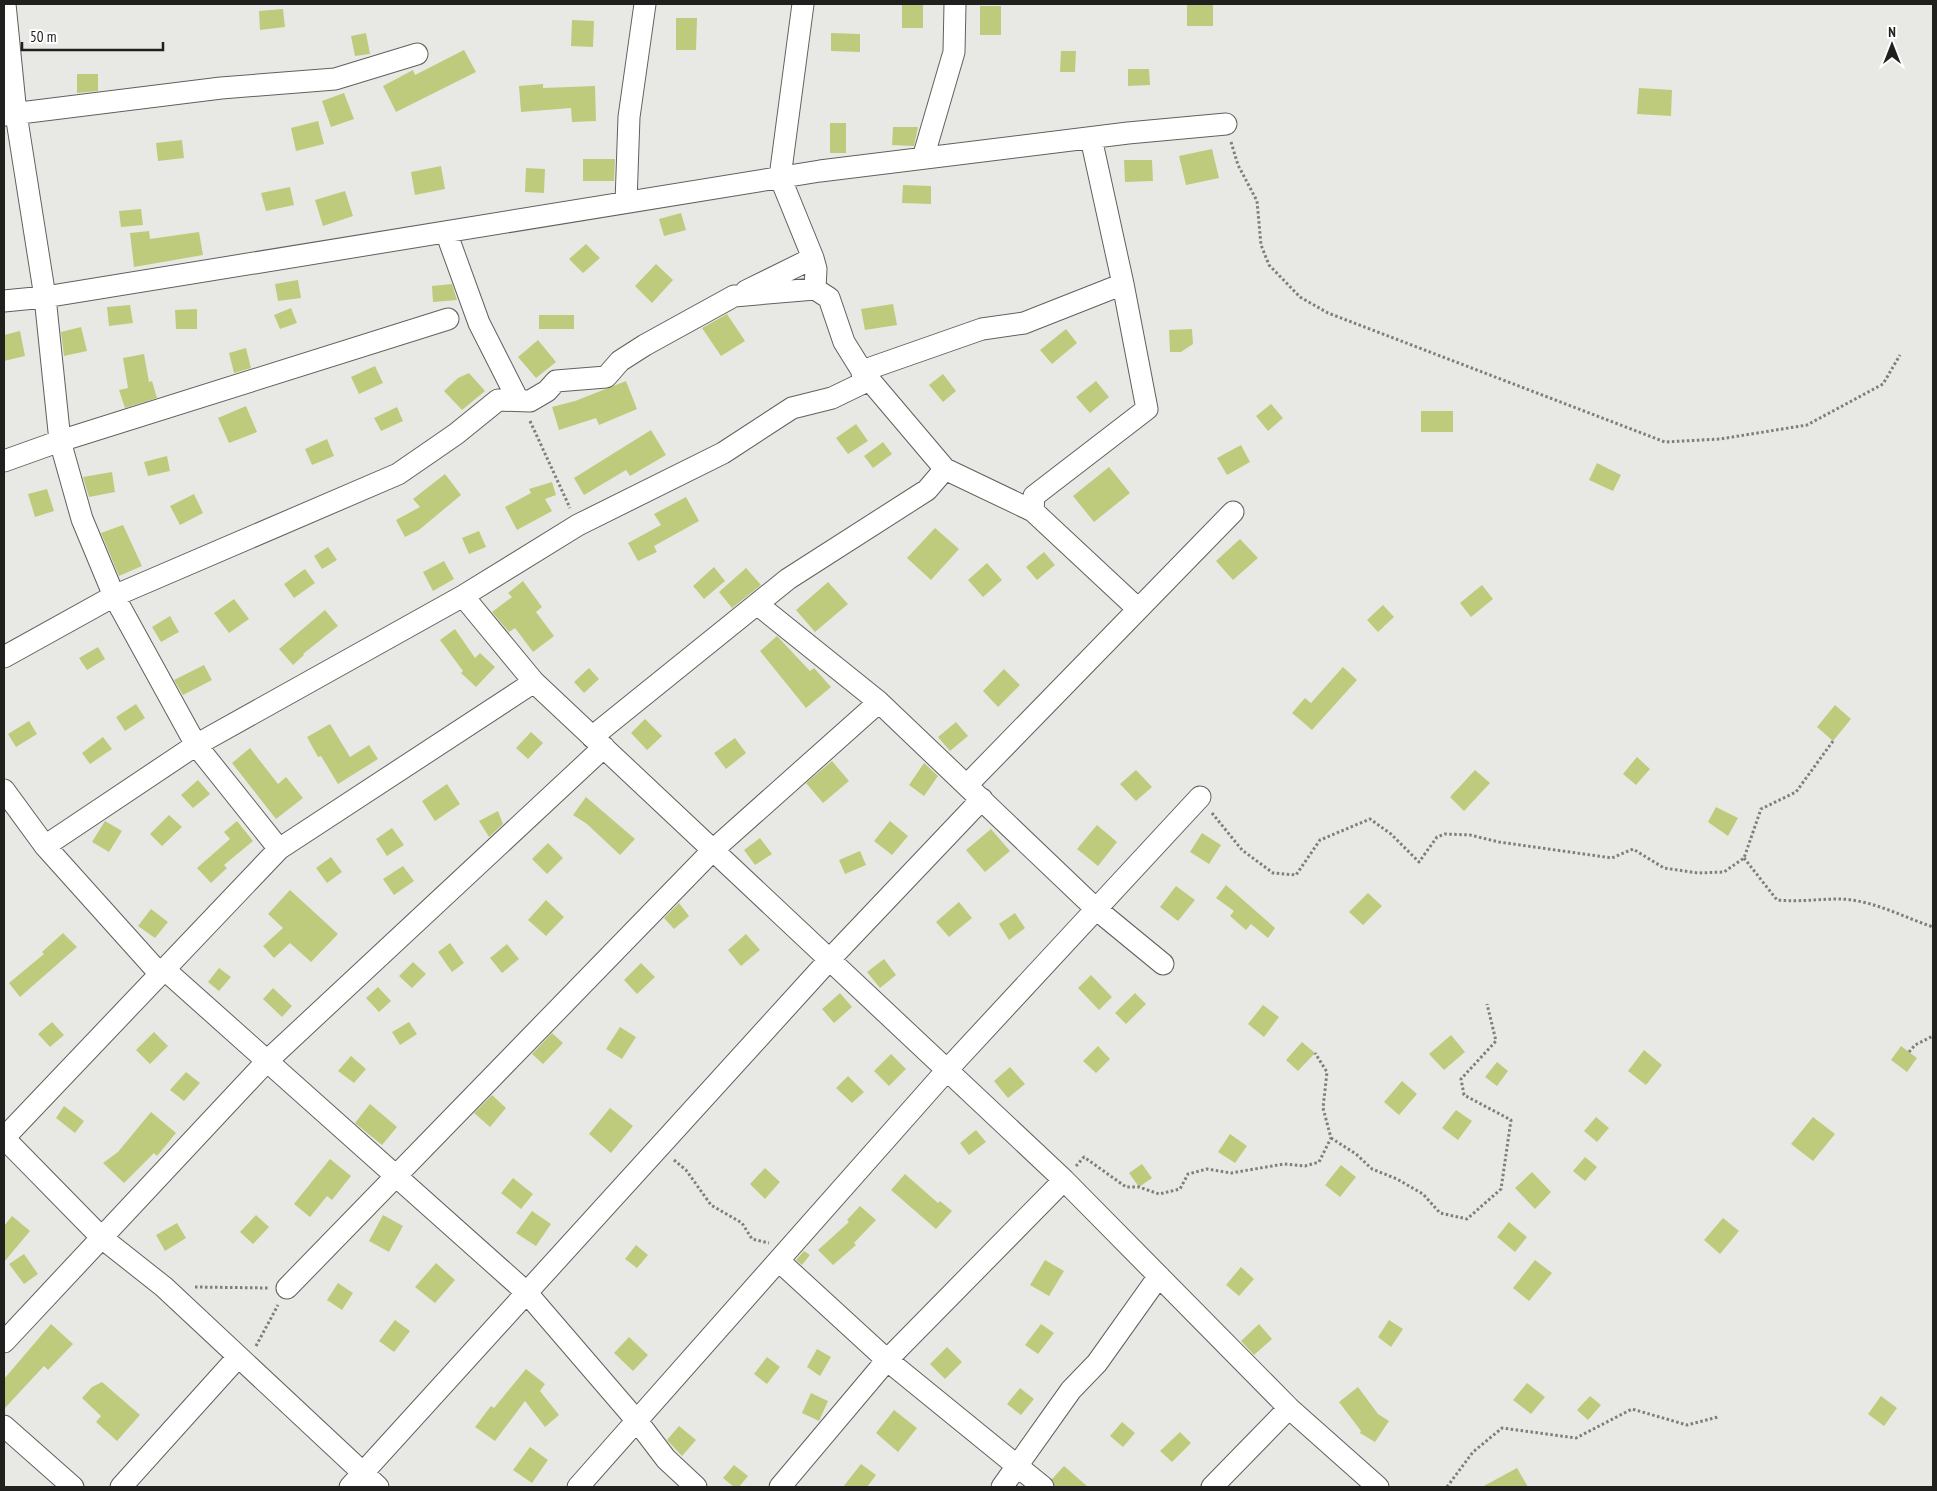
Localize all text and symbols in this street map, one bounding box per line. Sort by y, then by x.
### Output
scale bar [22,20,164,52]
north arrow [1867,20,1917,70]
text: N [1888,23,1896,41]
text: 50 m [30,27,56,46]

